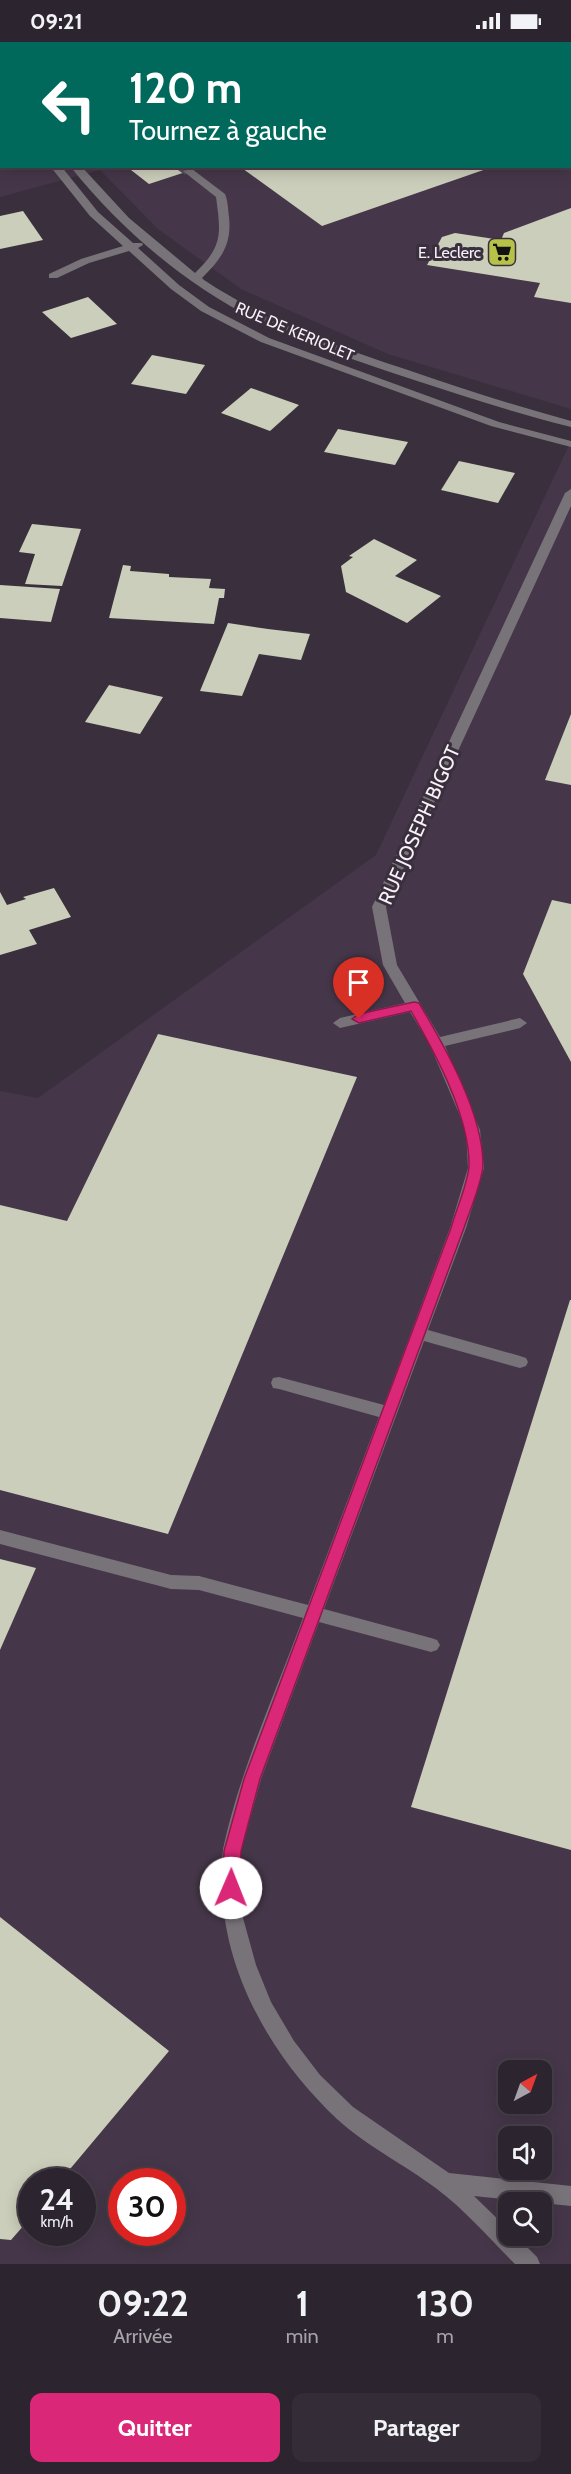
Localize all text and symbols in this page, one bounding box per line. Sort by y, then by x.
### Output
text: 09:21 [30,8,83,35]
text: 120 m [129,62,242,114]
icon: left [30,66,108,144]
text: Tournez à gauche [129,114,327,147]
supermarket icon: E. Leclerc [486,236,518,268]
place label: E. Leclerc [418,243,481,262]
street label: RUE DE KERIOLET [233,298,357,365]
street label: RUE JOSEPH BIGOT [373,741,465,908]
pin [333,957,384,1019]
icon: arrive [342,966,375,999]
position arrow [199,1856,263,1920]
north arrow [498,2060,552,2114]
map controls [498,2060,552,2246]
button: sound [498,2126,552,2180]
speed limit sign: 30 [108,2168,186,2246]
text: 24 [40,2181,74,2218]
button: search [498,2192,552,2246]
text: km/h [41,2213,73,2231]
text: 09:22 [97,2281,189,2325]
text: 1 [296,2281,309,2325]
text: 130 [416,2281,474,2325]
text: Arrivée [113,2324,173,2348]
text: min [286,2324,319,2348]
text: m [436,2324,454,2348]
button: Quitter [30,2393,280,2462]
button: Partager [292,2393,541,2462]

